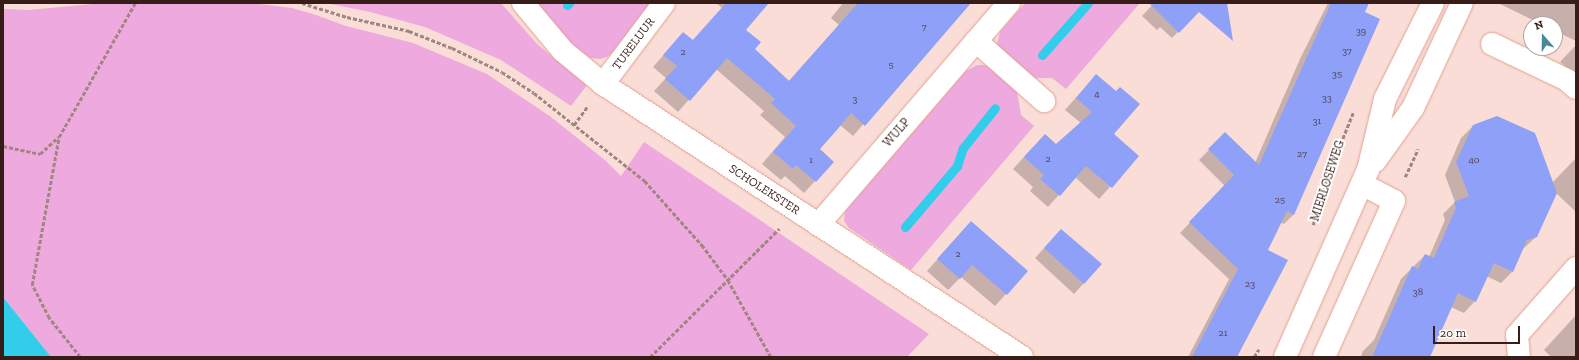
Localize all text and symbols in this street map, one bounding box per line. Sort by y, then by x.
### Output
street label: TURELUUR [610,15,658,73]
north arrow [1523,16,1563,56]
text: N [1533,18,1545,33]
house number: 7 [922,22,926,34]
house number: 39 [1356,26,1366,38]
house number: 37 [1342,46,1352,58]
house number: 2 [680,47,686,59]
house number: 5 [888,60,894,72]
house number: 35 [1332,69,1342,81]
house number: 4 [1094,89,1100,101]
house number: 33 [1322,93,1332,105]
house number: 3 [853,94,857,106]
street label: WULP [881,116,913,150]
house number: 31 [1313,116,1321,128]
street label: MIERLOSEWEG [1308,139,1348,223]
house number: 27 [1297,149,1307,161]
house number: 2 [1045,154,1051,166]
house number: 1 [809,155,813,167]
house number: 40 [1468,155,1480,167]
street label: SCHOLEKSTER [726,162,802,218]
house number: 25 [1275,195,1285,207]
house number: 2 [955,249,961,261]
house number: 23 [1245,279,1255,291]
house number: 38 [1413,287,1423,299]
scale bar [1435,318,1522,344]
text: 20 m [1440,326,1466,340]
house number: 21 [1219,328,1227,340]

